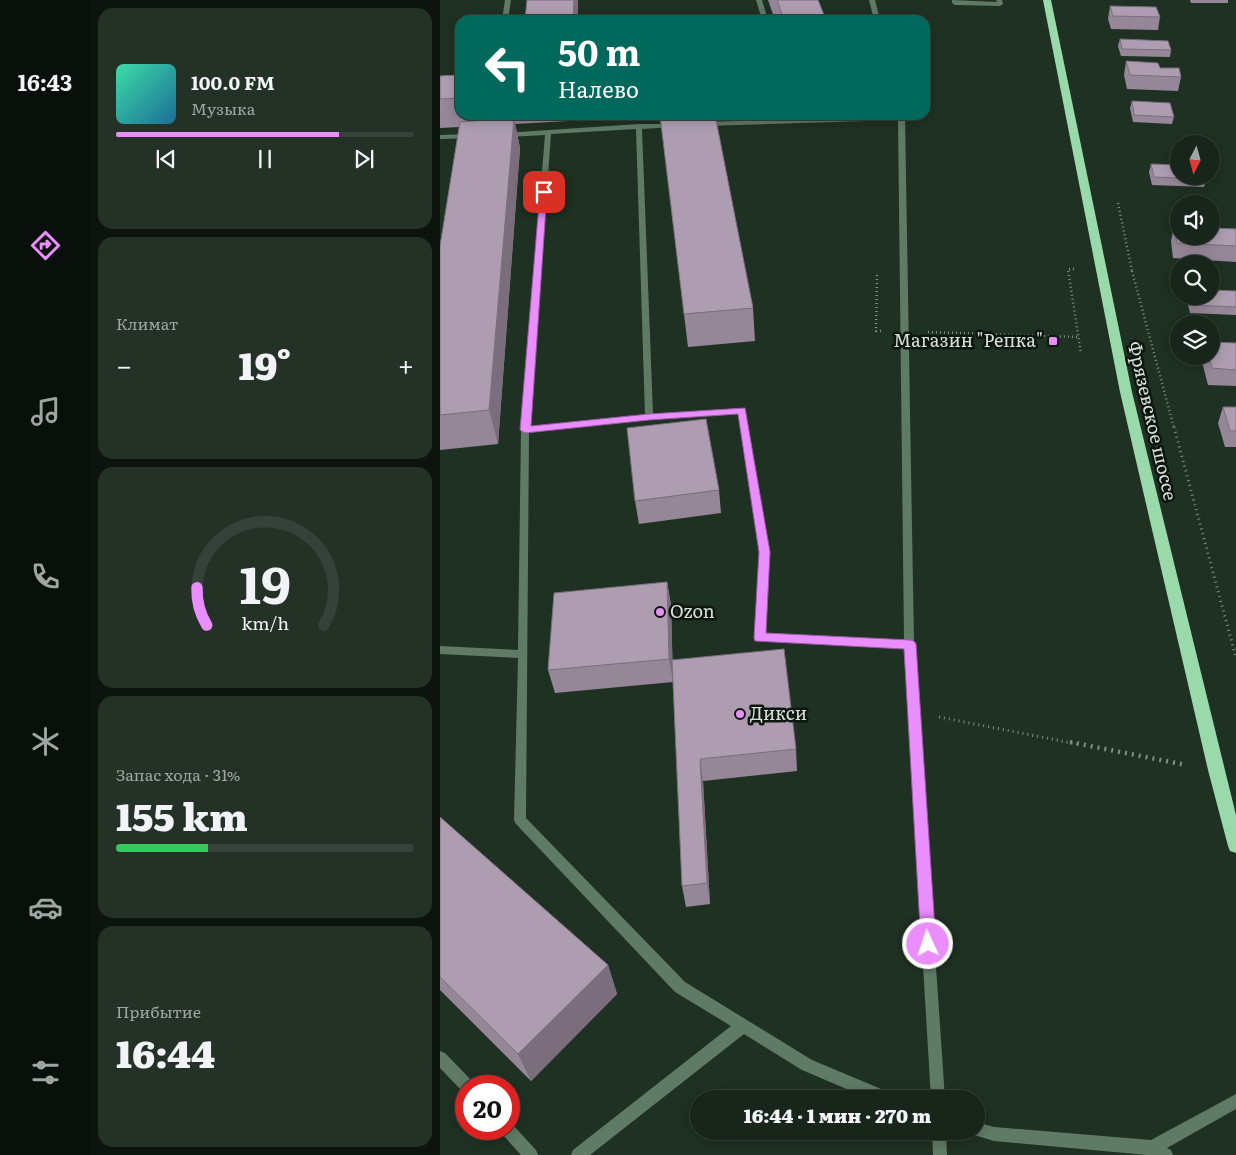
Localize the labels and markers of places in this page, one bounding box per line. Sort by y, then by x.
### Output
pin [523,171,565,213]
place label: Магазин "Репка" [893,326,1043,353]
marker: Магазин "Репка" [1047,335,1059,347]
place label: Ozon [670,597,715,624]
marker: Ozon [654,606,666,618]
place label: Дикси [750,699,807,726]
marker: Дикси [734,708,746,720]

